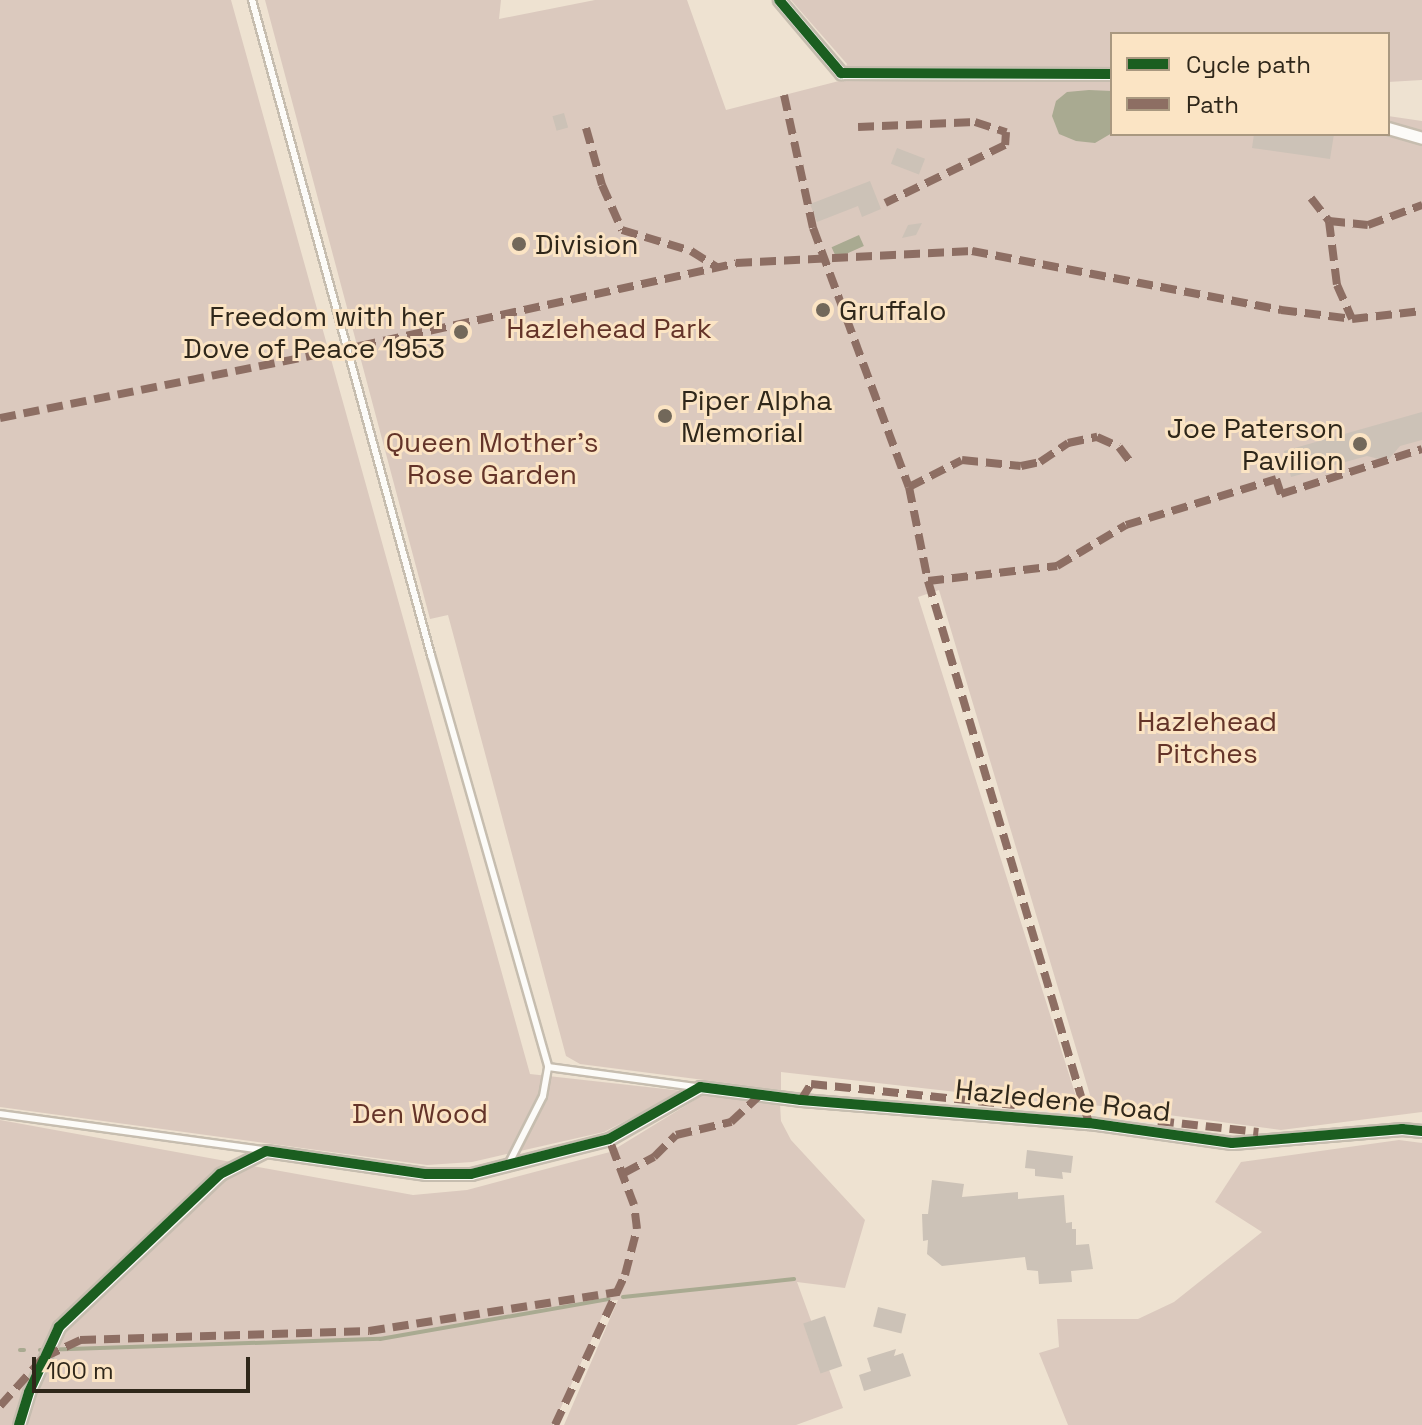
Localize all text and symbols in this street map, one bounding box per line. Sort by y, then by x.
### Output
legend [1110,32,1390,136]
text: Cycle path [1186,49,1311,80]
text: Path [1186,89,1239,120]
place label: Division [535,227,638,261]
marker: Division [510,235,528,253]
place label: Gruffalo [839,293,947,327]
place label: Freedom with her Dove of Peace 1953 [183,299,445,365]
marker: Gruffalo [814,301,832,319]
park label: Hazlehead Park [506,311,712,345]
marker: Freedom with her Dove of Peace 1953 [452,323,470,341]
place label: Piper Alpha Memorial [681,383,833,449]
marker: Piper Alpha Memorial [656,407,674,425]
place label: Joe Paterson Pavilion [1167,411,1344,477]
park label: Queen Mother's Rose Garden [385,425,599,491]
marker: Joe Paterson Pavilion [1351,435,1369,453]
park label: Hazlehead Pitches [1137,704,1277,770]
street label: Hazledene Road [953,1072,1173,1128]
park label: Den Wood [352,1096,488,1130]
scale bar [36,1341,254,1391]
text: 100 m [46,1355,114,1386]

